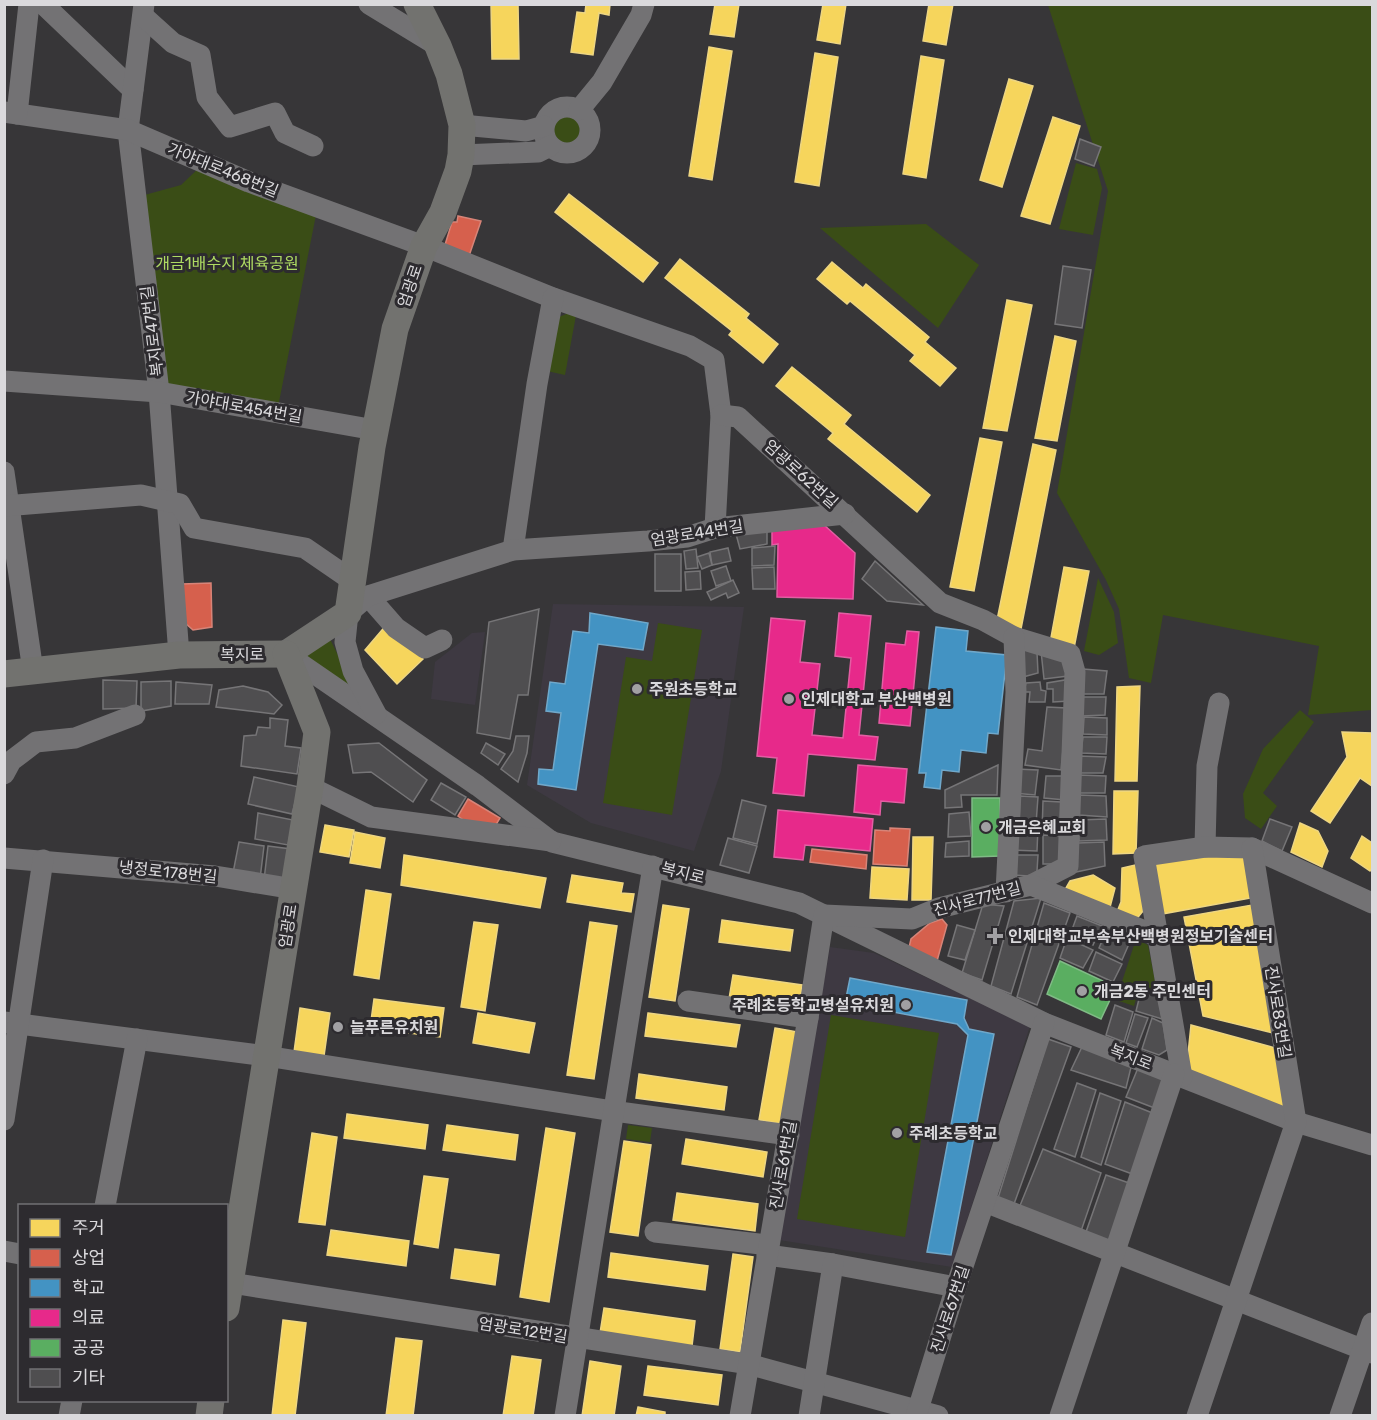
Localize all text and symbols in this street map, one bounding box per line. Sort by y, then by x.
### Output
street label: 가야대로468번길 [165,139,281,201]
park label: 개금1배수지 체육공원 [155,254,299,273]
street label: 엄광로 [394,262,426,310]
street label: 복지로47번길 [137,284,167,378]
street label: 가야대로454번길 [184,387,304,427]
street label: 엄광로62번길 [760,436,842,512]
street label: 엄광로44번길 [649,516,745,550]
street label: 복지로 [220,645,264,664]
place label: 주원초등학교 [649,680,738,699]
marker: 주원초등학교 [630,682,644,696]
place label: 인제대학교 부산백병원 [801,690,952,709]
marker: 인제대학교 부산백병원 [782,692,796,706]
place label: 개금은혜교회 [998,818,1086,837]
marker: 개금은혜교회 [979,820,993,834]
street label: 냉정로178번길 [118,857,218,887]
street label: 복지로 [659,858,707,888]
street label: 진사로77번길 [931,878,1023,920]
street label: 엄광로 [275,902,301,949]
marker: 인제대학교부속부산백병원정보기술센터 [986,927,1004,945]
place label: 인제대학교부속부산백병원정보기술센터 [1008,927,1273,946]
street label: 진사로83번길 [1261,964,1295,1060]
place label: 개금2동 주민센터 [1094,982,1211,1001]
marker: 개금2동 주민센터 [1075,984,1089,998]
place label: 주례초등학교병설유치원 [732,996,894,1015]
marker: 주례초등학교병설유치원 [899,998,913,1012]
place label: 늘푸른유치원 [350,1018,438,1037]
marker: 늘푸른유치원 [331,1020,345,1034]
street label: 복지로 [1107,1040,1155,1074]
street label: 진사로61번길 [766,1119,800,1211]
place label: 주례초등학교 [909,1124,998,1143]
marker: 주례초등학교 [890,1126,904,1140]
legend [18,1204,228,1402]
text: 주거 [72,1217,105,1239]
text: 상업 [72,1247,105,1269]
street label: 진사로67번길 [927,1263,973,1355]
text: 학교 [72,1277,105,1299]
text: 의료 [72,1307,105,1329]
street label: 엄광로12번길 [477,1314,569,1346]
text: 공공 [72,1337,105,1359]
text: 기타 [72,1367,106,1389]

